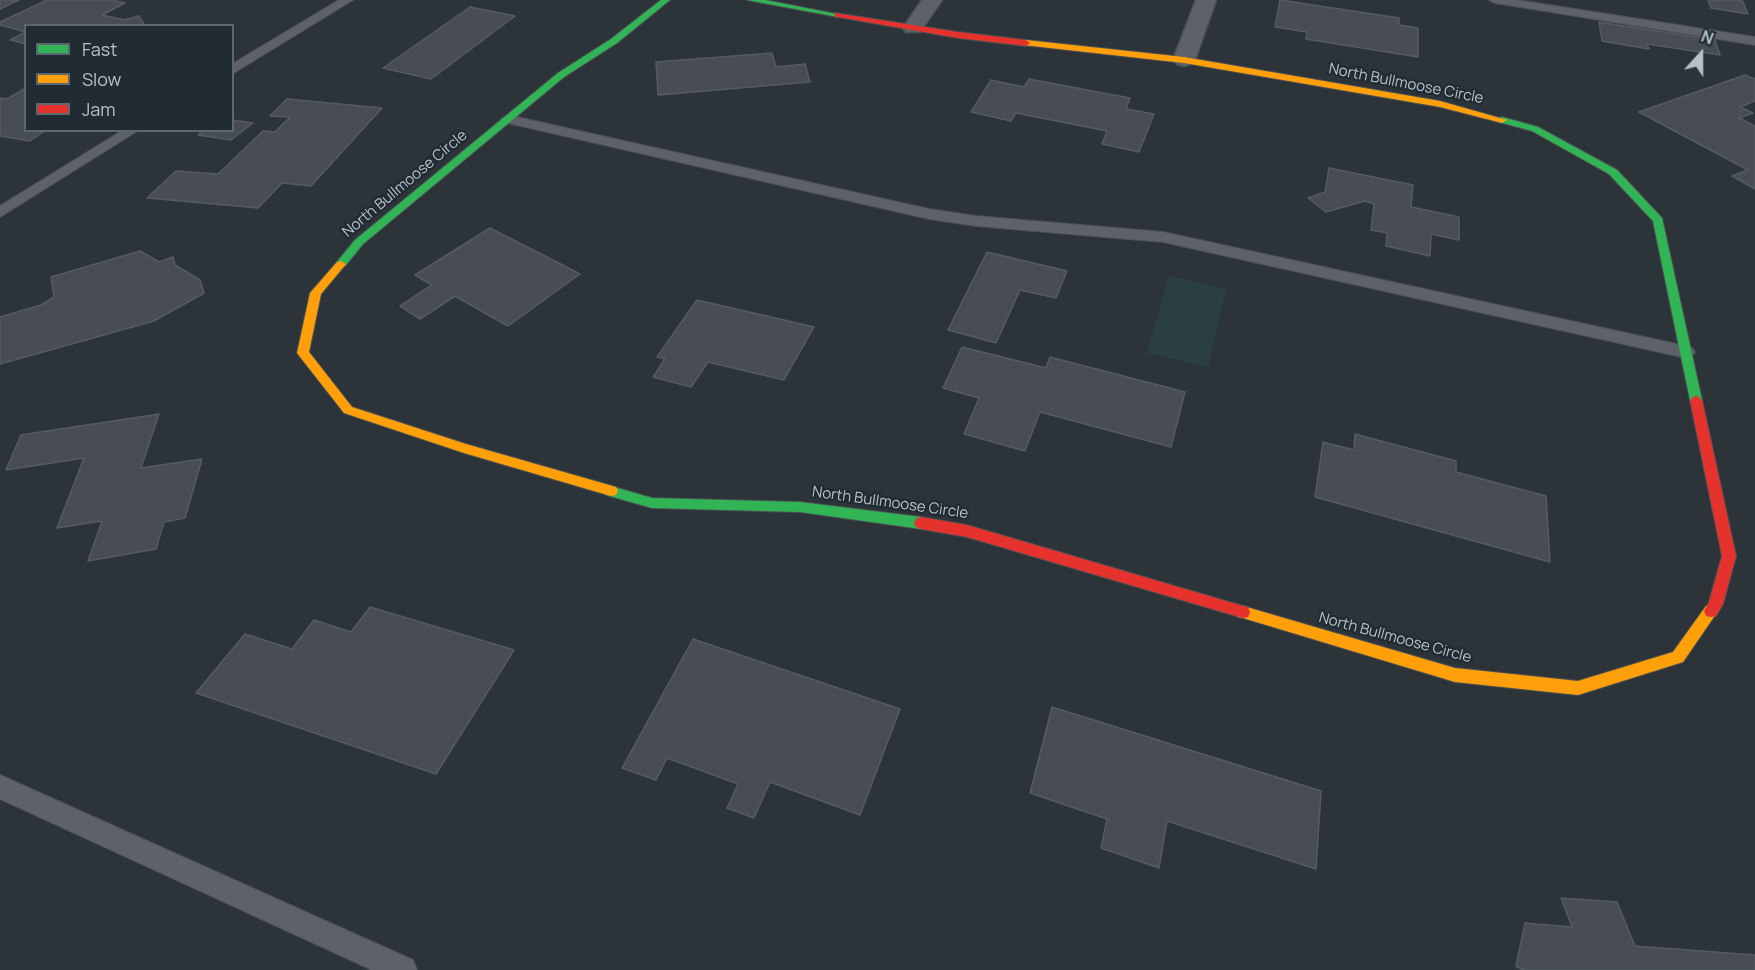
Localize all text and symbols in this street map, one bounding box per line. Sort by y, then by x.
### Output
legend [24,24,234,132]
north arrow [1671,24,1731,84]
text: N [1698,25,1717,50]
text: Fast [82,37,117,61]
street label: North Bullmoose Circle [1327,60,1485,108]
text: Slow [82,67,121,91]
text: Jam [82,97,116,121]
street label: North Bullmoose Circle [339,127,471,241]
street label: North Bullmoose Circle [811,483,969,523]
street label: North Bullmoose Circle [1317,609,1473,667]

